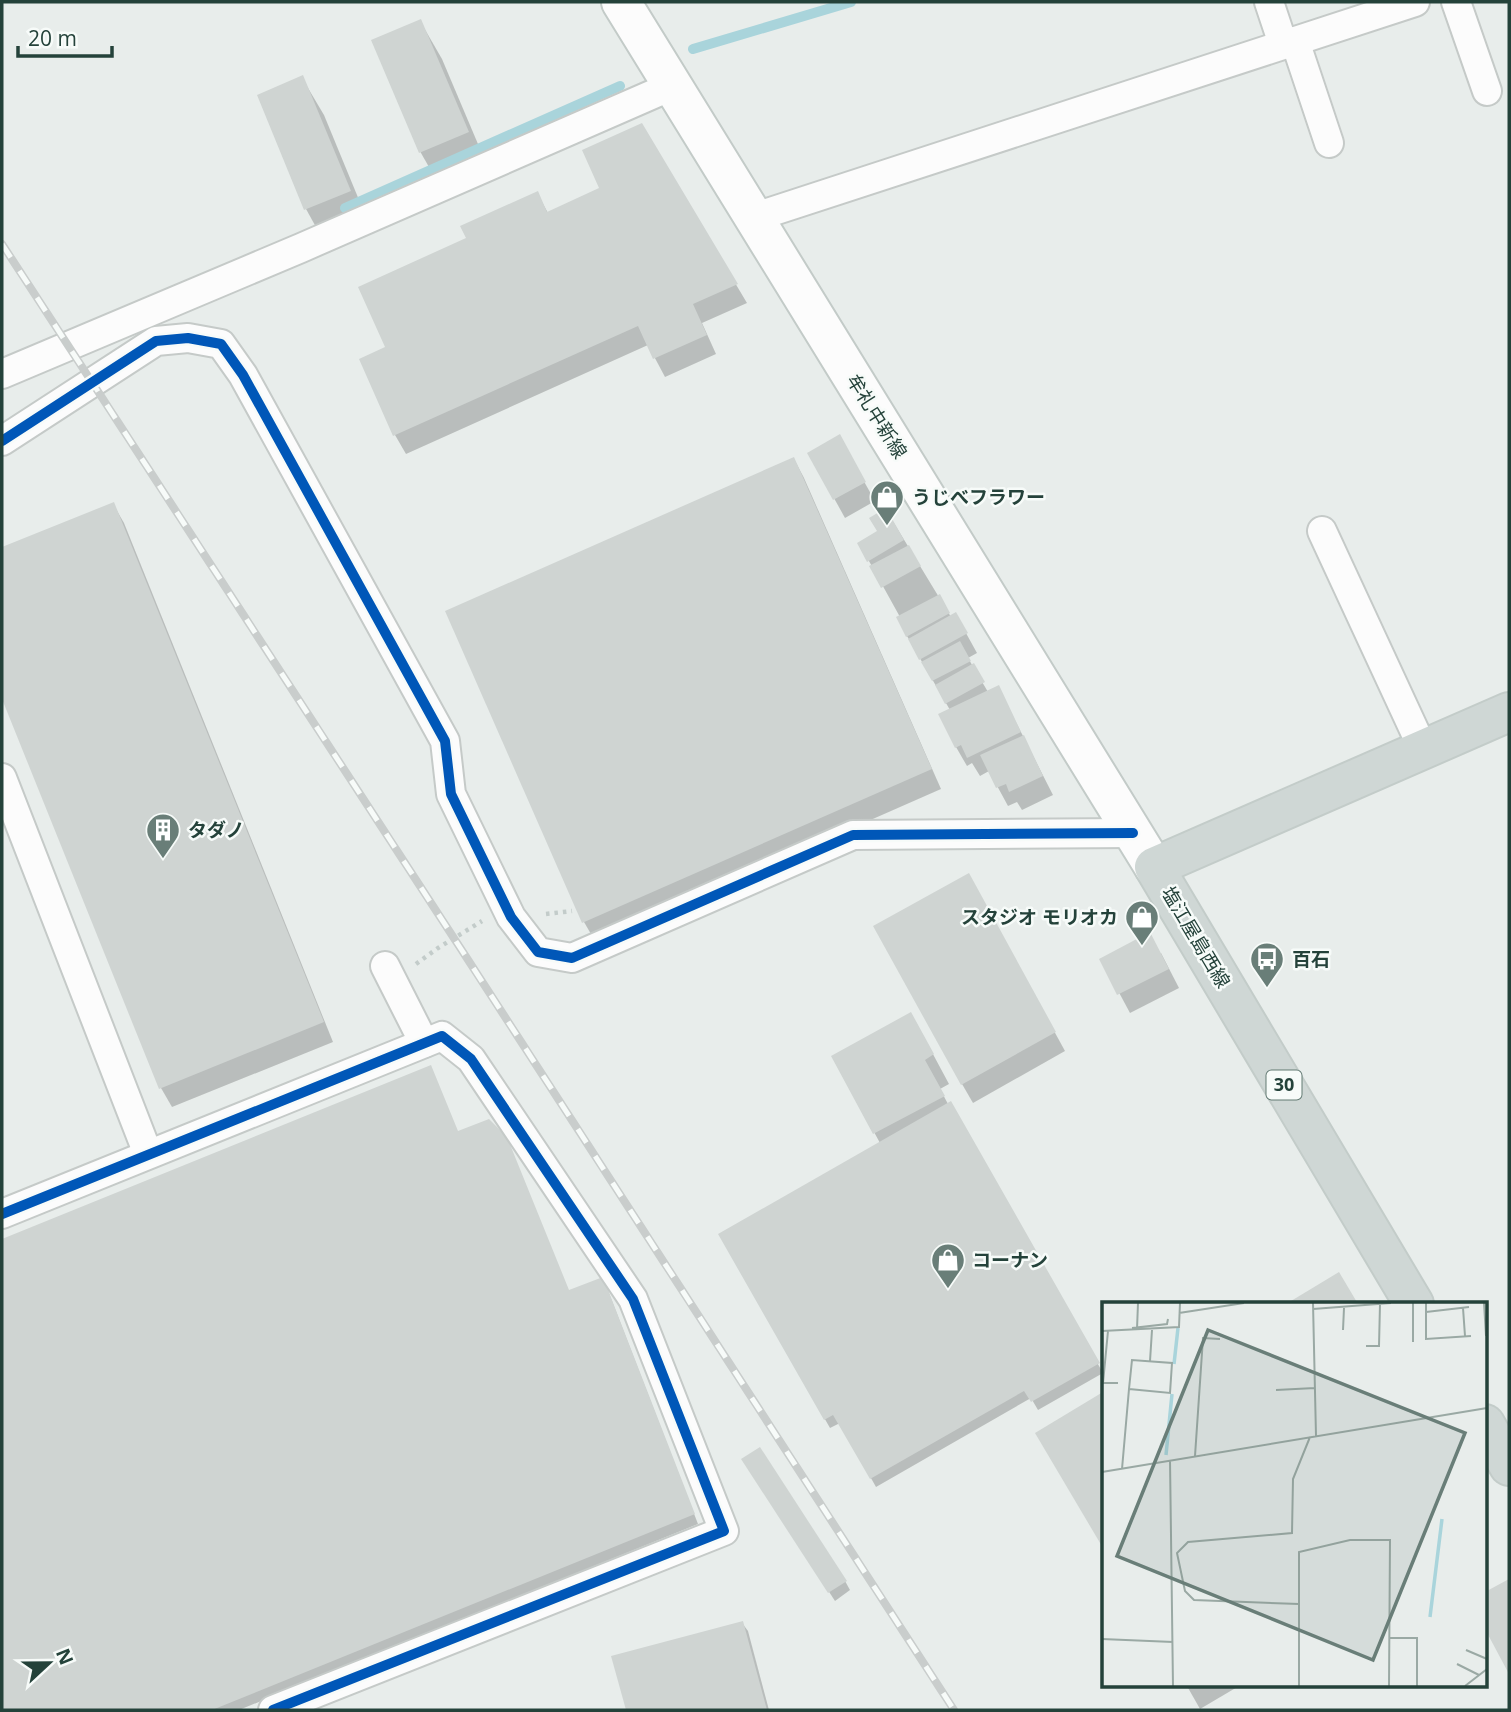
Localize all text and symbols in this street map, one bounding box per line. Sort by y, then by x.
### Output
scale bar [18,14,112,58]
text: 20 m [28,24,77,52]
street label: 牟礼中新線 [841,369,913,463]
shop icon: うじべフラワー [868,478,906,527]
place label: うじべフラワー [912,484,1045,510]
building icon: タダノ [144,811,182,860]
place label: タダノ [188,817,244,843]
street label: 塩江屋島西線 [1155,881,1237,993]
shop icon: スタジオ モリオカ [1123,898,1161,947]
place label: スタジオ モリオカ [961,904,1118,930]
bus stop icon: 百石 [1248,940,1286,989]
place label: 百石 [1292,946,1330,972]
road number: 30 [1266,1070,1302,1100]
shop icon: コーナン [929,1241,967,1290]
place label: コーナン [972,1247,1048,1273]
inset map [1102,1302,1486,1688]
north arrow [14,1628,84,1698]
text: N [50,1645,80,1669]

